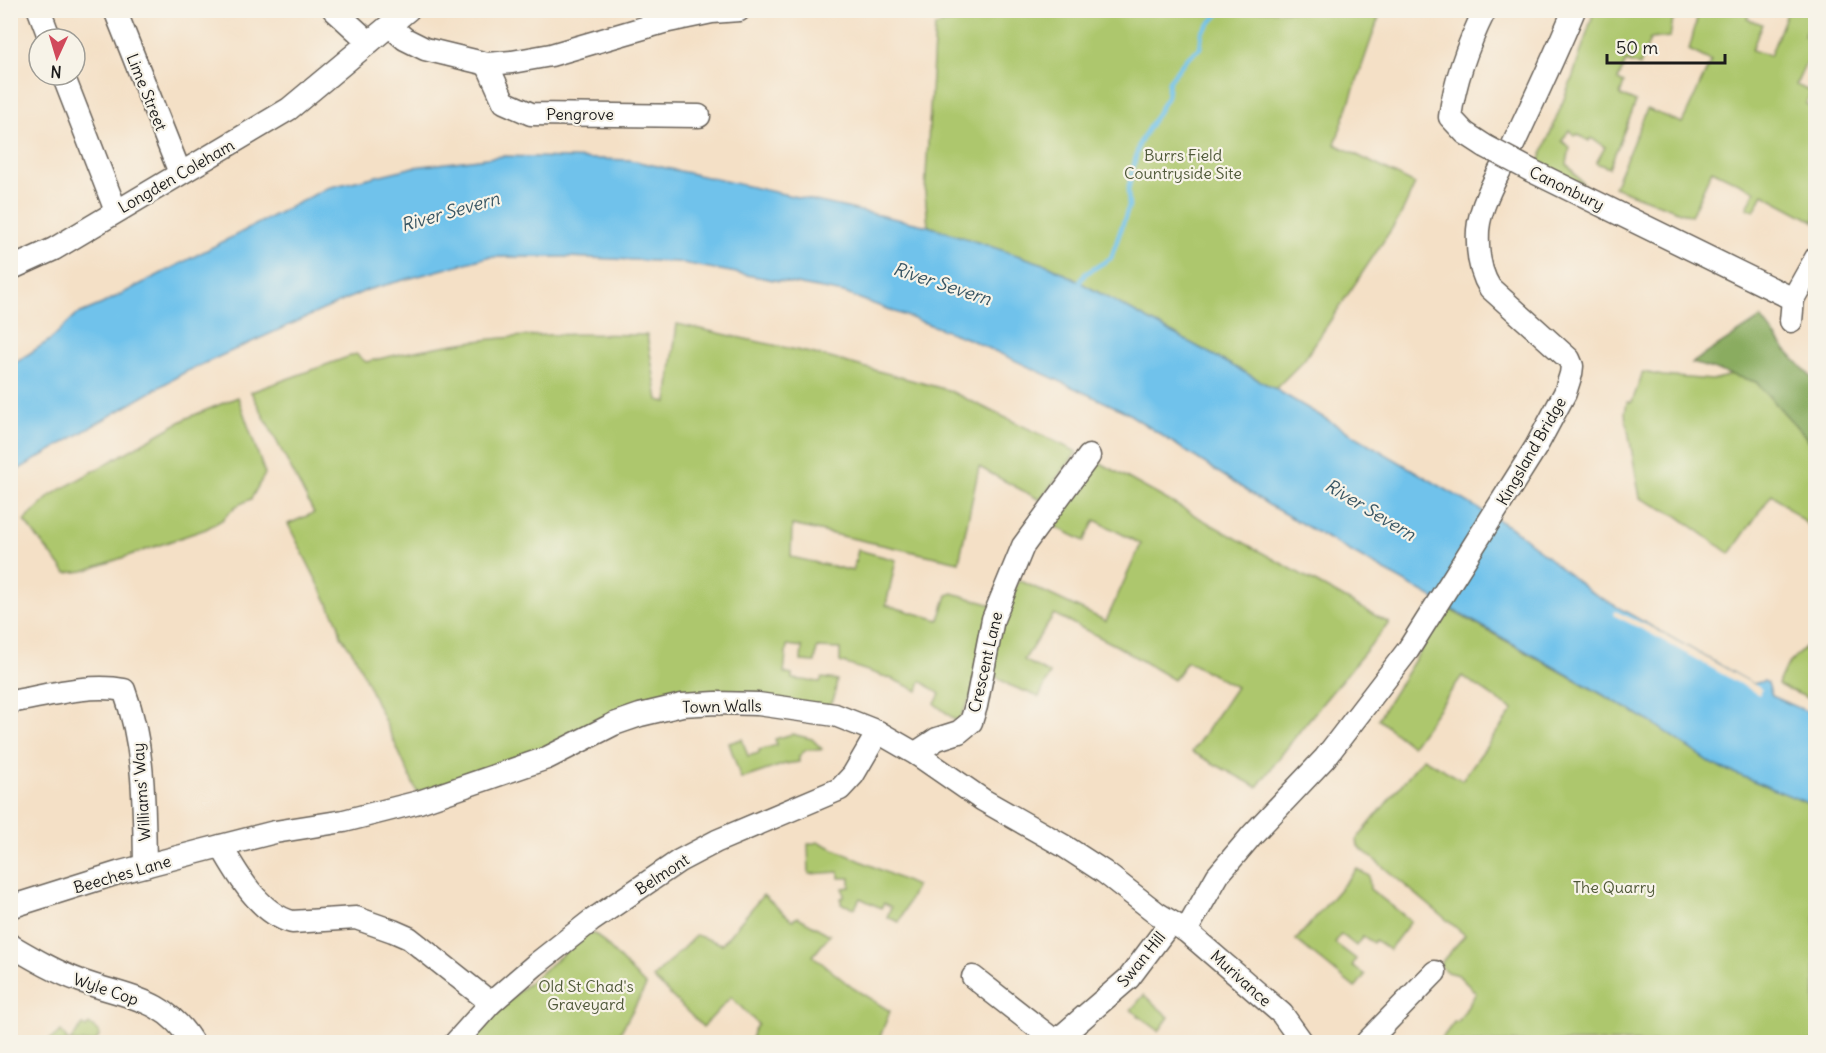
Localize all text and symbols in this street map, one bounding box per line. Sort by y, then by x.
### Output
north arrow [27,27,87,87]
scale bar [1607,27,1726,65]
text: 50 m [1616,36,1658,59]
street label: Lime Street [122,50,172,134]
text: N [50,62,62,82]
street label: Pengrove [546,104,614,124]
street label: Longden Coleham [114,135,238,217]
park label: Burrs Field Countryside Site [1124,145,1242,183]
street label: Canonbury [1526,161,1608,215]
water label: River Severn [398,186,502,237]
water label: River Severn [890,257,994,310]
street label: Kingsland Bridge [1492,393,1570,509]
water label: River Severn [1321,474,1420,546]
street label: Crescent Lane [964,610,1006,714]
street label: Town Walls [682,695,762,717]
street label: Williams' Way [128,742,154,842]
street label: Belmont [631,849,693,899]
street label: Beeches Lane [71,851,173,897]
park label: The Quarry [1573,877,1655,897]
street label: Swan Hill [1113,927,1169,991]
street label: Murivance [1206,946,1276,1010]
street label: Wyle Cop [71,969,141,1009]
park label: Old St Chad's Graveyard [538,976,634,1014]

